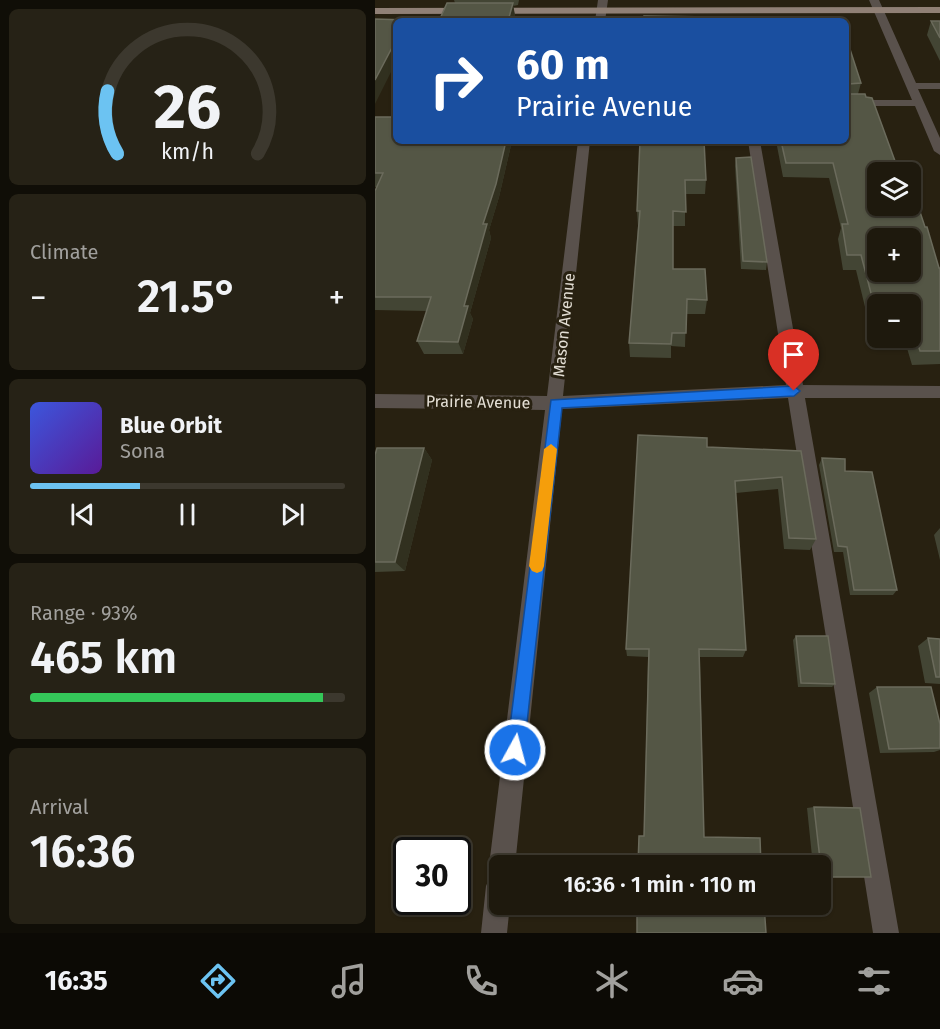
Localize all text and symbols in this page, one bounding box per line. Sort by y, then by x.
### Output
text: 60 m [516,40,610,90]
icon: right [417,42,495,120]
text: 26 [154,70,221,145]
text: Prairie Avenue [516,91,692,123]
text: km/h [161,139,214,165]
map controls [867,162,921,348]
button: layers [867,162,921,216]
button: + [867,228,921,282]
text: Climate [30,240,98,264]
text: 21.5° [137,270,238,324]
street label: Mason Avenue [549,272,579,378]
text: − [30,278,47,318]
text: + [329,278,345,318]
button: − [867,294,921,348]
pin [768,329,819,391]
icon: arrive [777,338,810,371]
street label: Prairie Avenue [426,392,530,412]
text: Blue Orbit [120,412,222,439]
text: Sona [120,439,165,463]
icon: previous [66,498,99,531]
icon: pause [171,498,204,531]
icon: next [276,498,309,531]
text: Range · 93% [30,601,137,625]
text: 465 km [30,631,177,685]
position arrow [483,718,547,782]
text: Arrival [30,795,89,819]
text: 16:36 [30,825,135,879]
speed limit sign: 30 [393,837,471,915]
text: 16:36 · 1 min · 110 m [564,871,756,898]
icon: directions [197,960,239,1002]
icon: music [328,960,370,1002]
icon: phone [460,960,502,1002]
icon: climate [591,960,633,1002]
icon: car [722,960,764,1002]
icon: filters [853,960,895,1002]
text: 16:35 [45,965,108,997]

